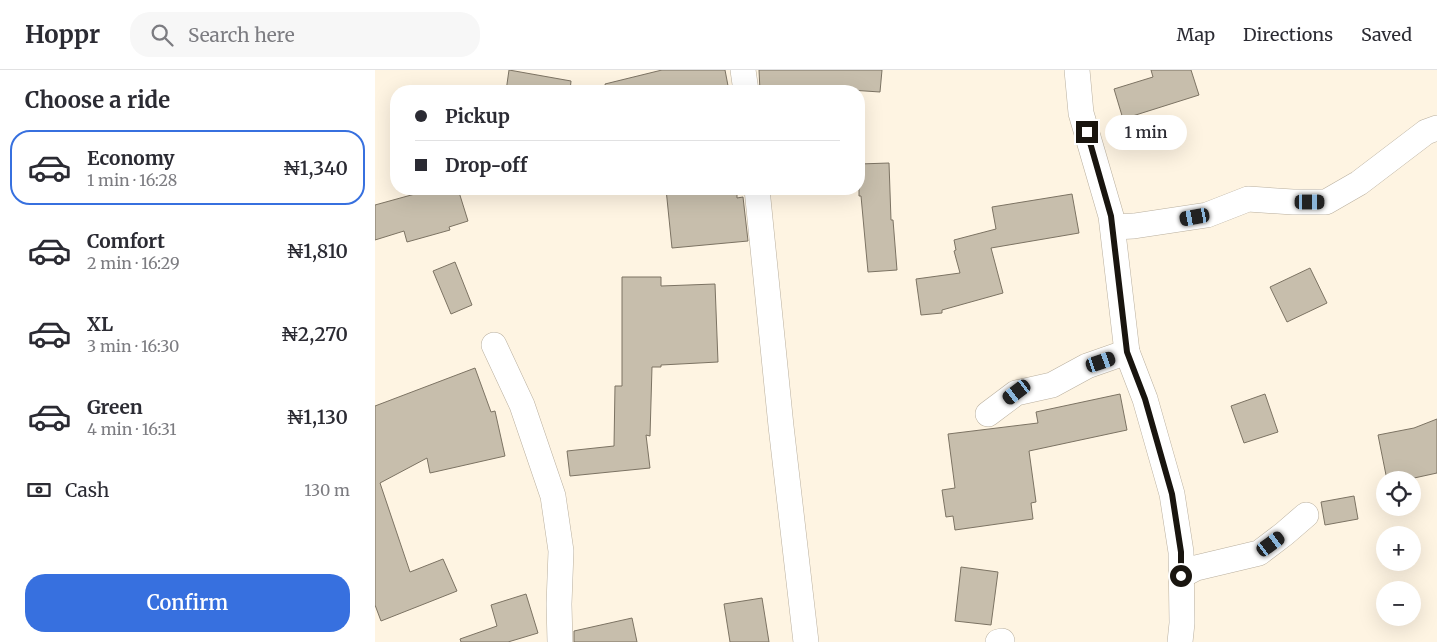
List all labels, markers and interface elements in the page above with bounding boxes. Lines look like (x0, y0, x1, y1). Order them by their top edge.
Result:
search box (130, 12, 480, 57)
text: Hoppr (25, 19, 100, 50)
icon: search (148, 21, 176, 49)
text: Search here (188, 23, 295, 47)
text: Map (1177, 23, 1215, 46)
text: Directions (1243, 23, 1333, 46)
text: Saved (1361, 23, 1412, 46)
text: Choose a ride (25, 86, 170, 114)
text: Pickup (445, 104, 510, 128)
callout: 1 min (1105, 114, 1187, 150)
route end (1076, 121, 1098, 143)
text: 1 min (1124, 122, 1168, 142)
icon: car (27, 145, 72, 190)
text: Economy (87, 146, 175, 170)
text: Drop-off (445, 153, 527, 177)
text: ₦1,340 (283, 156, 348, 180)
text: 1 min · 16:28 (87, 170, 177, 190)
car (1295, 195, 1325, 210)
car (1178, 207, 1211, 227)
icon: car (27, 228, 72, 273)
text: Comfort (87, 229, 165, 253)
text: ₦1,810 (286, 239, 348, 263)
text: 2 min · 16:29 (87, 253, 180, 273)
icon: car (27, 311, 72, 356)
text: XL (87, 312, 113, 336)
text: ₦2,270 (281, 322, 348, 346)
text: 3 min · 16:30 (87, 336, 179, 356)
car (1084, 350, 1117, 374)
car (1000, 377, 1033, 407)
icon: car (27, 394, 72, 439)
text: Green (87, 395, 143, 419)
text: ₦1,130 (286, 405, 348, 429)
text: 4 min · 16:31 (87, 419, 177, 439)
map controls (1376, 471, 1421, 626)
button: locate (1376, 471, 1421, 516)
icon: cash (25, 476, 53, 504)
text: Cash (65, 478, 109, 502)
text: 130 m (304, 480, 350, 500)
button: + (1376, 526, 1421, 571)
car (1254, 529, 1287, 559)
route start (1170, 565, 1192, 587)
button: Confirm (25, 574, 350, 632)
button: − (1376, 581, 1421, 626)

